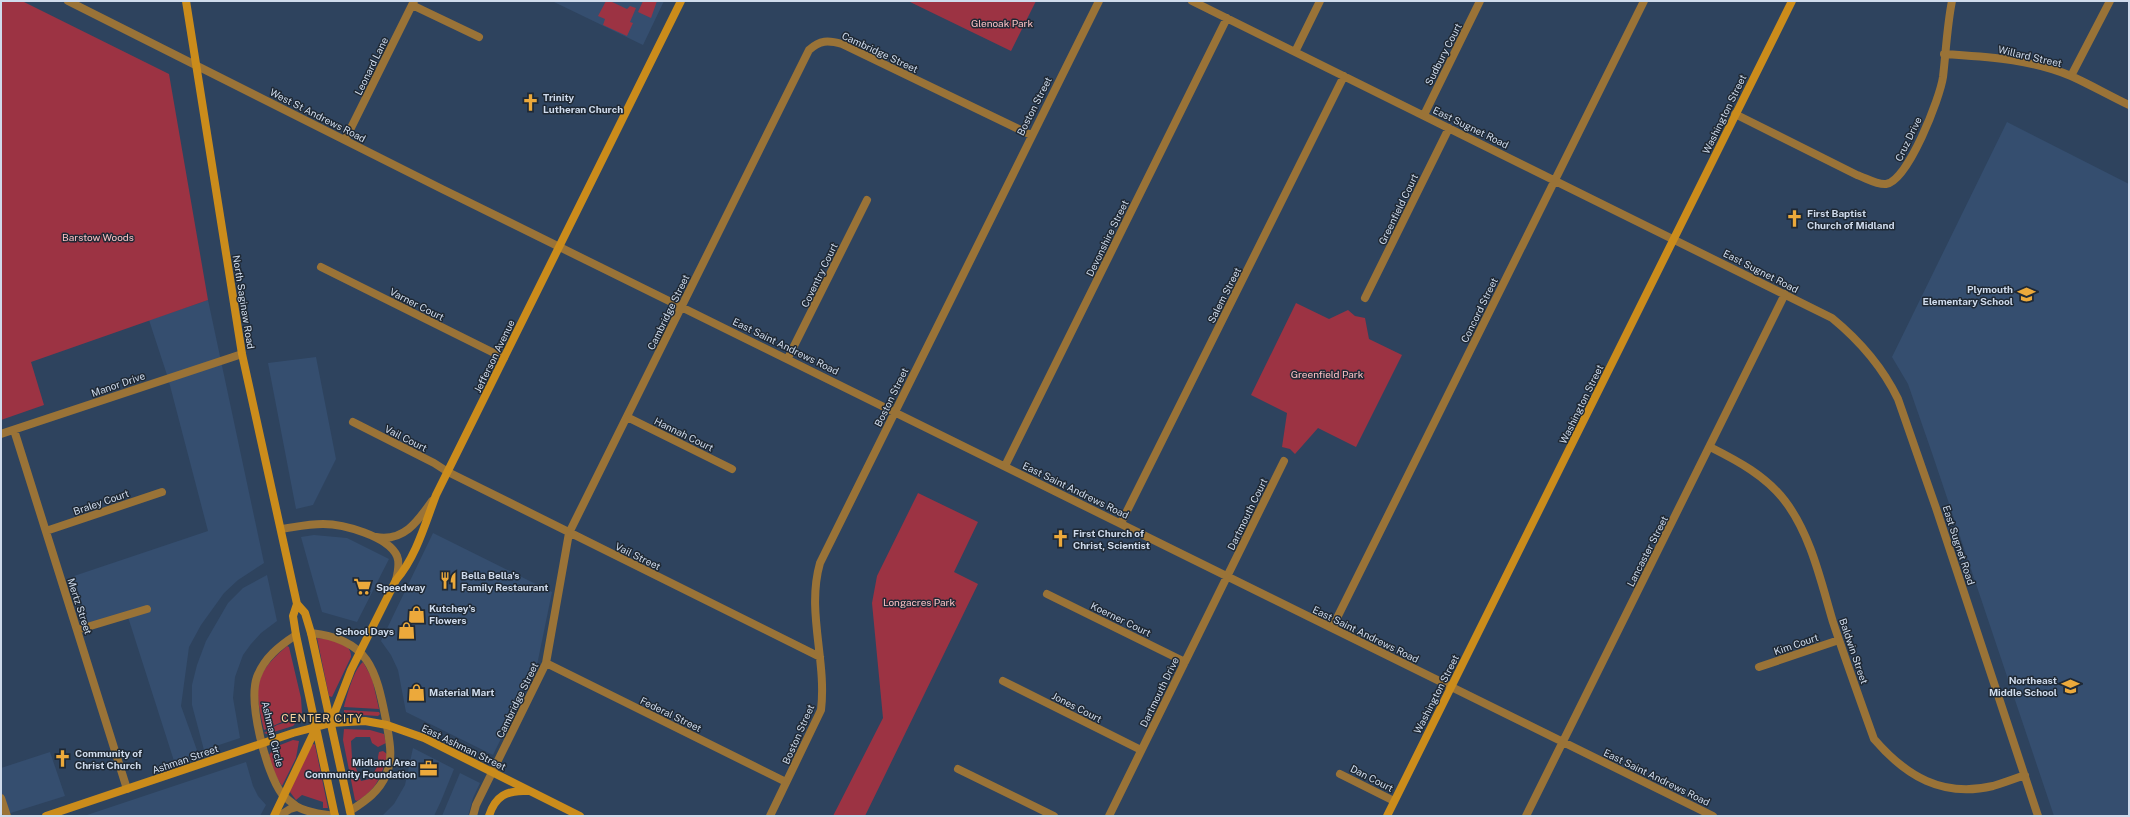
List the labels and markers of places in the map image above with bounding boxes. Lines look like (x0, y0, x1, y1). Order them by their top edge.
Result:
place label: Trinity Lutheran Church (543, 91, 623, 115)
church icon: Trinity Lutheran Church (520, 93, 540, 113)
place label: First Baptist Church of Midland (1807, 207, 1894, 231)
church icon: First Baptist Church of Midland (1784, 209, 1804, 229)
place label: Plymouth Elementary School (1923, 283, 2013, 307)
school or university icon: Plymouth Elementary School (2016, 285, 2036, 305)
place label: First Church of Christ, Scientist (1073, 527, 1150, 551)
church icon: First Church of Christ, Scientist (1050, 529, 1070, 549)
place label: Bella Bella's Family Restaurant (461, 569, 548, 593)
restaurant icon: Bella Bella's Family Restaurant (438, 571, 458, 591)
supermarket icon: Speedway (353, 577, 373, 597)
place label: Speedway (376, 581, 426, 593)
place label: Kutchey's Flowers (429, 602, 476, 626)
shop icon: Kutchey's Flowers (406, 604, 426, 624)
shop icon: School Days (397, 621, 417, 641)
place label: School Days (335, 625, 394, 637)
place label: Northeast Middle School (1989, 674, 2057, 698)
school or university icon: Northeast Middle School (2060, 676, 2080, 696)
shop icon: Material Mart (406, 682, 426, 702)
place label: Material Mart (429, 686, 494, 698)
place label: Community of Christ Church (75, 747, 142, 771)
church icon: Community of Christ Church (52, 749, 72, 769)
place label: Midland Area Community Foundation (305, 756, 416, 780)
office icon: Midland Area Community Foundation (419, 758, 439, 778)

